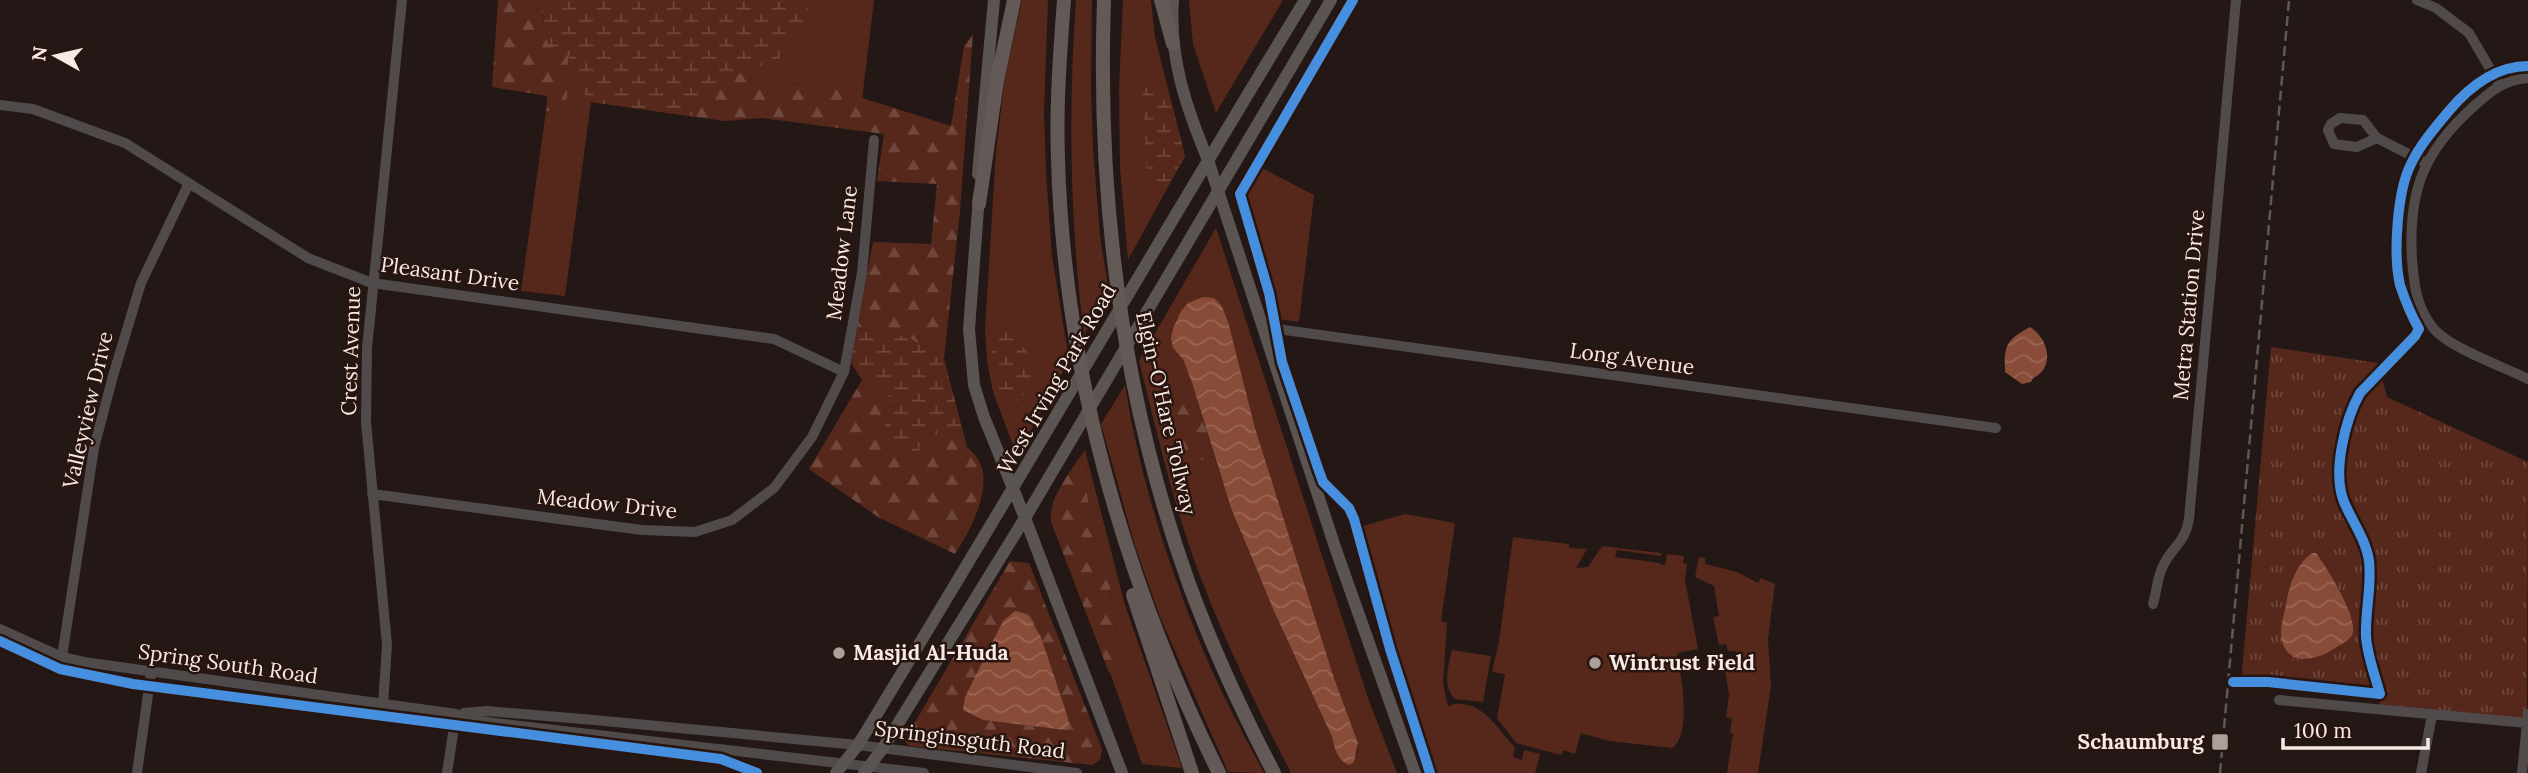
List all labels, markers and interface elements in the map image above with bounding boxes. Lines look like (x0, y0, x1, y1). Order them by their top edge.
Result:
north arrow (21, 21, 91, 91)
text: N (26, 44, 52, 63)
street label: Meadow Lane (820, 184, 863, 322)
street label: Metra Station Drive (2167, 208, 2210, 402)
street label: Pleasant Drive (379, 250, 521, 297)
street label: West Irving Park Road (991, 279, 1122, 479)
street label: Crest Avenue (335, 286, 366, 416)
street label: Elgin-O'Hare Tollway (1130, 308, 1203, 517)
street label: Valleyview Drive (56, 329, 119, 492)
street label: Long Avenue (1568, 336, 1696, 381)
street label: Meadow Drive (536, 483, 678, 524)
street label: Spring South Road (137, 638, 320, 689)
place label: Masjid Al-Huda (853, 639, 1008, 666)
marker: Masjid Al-Huda (831, 645, 847, 661)
place label: Wintrust Field (1609, 649, 1755, 676)
marker: Wintrust Field (1587, 655, 1603, 671)
scale bar (2283, 706, 2428, 750)
street label: Springinsguth Road (873, 714, 1067, 765)
text: 100 m (2294, 717, 2352, 744)
place label: Schaumburg (2078, 728, 2205, 755)
marker: Schaumburg (2210, 732, 2230, 752)

